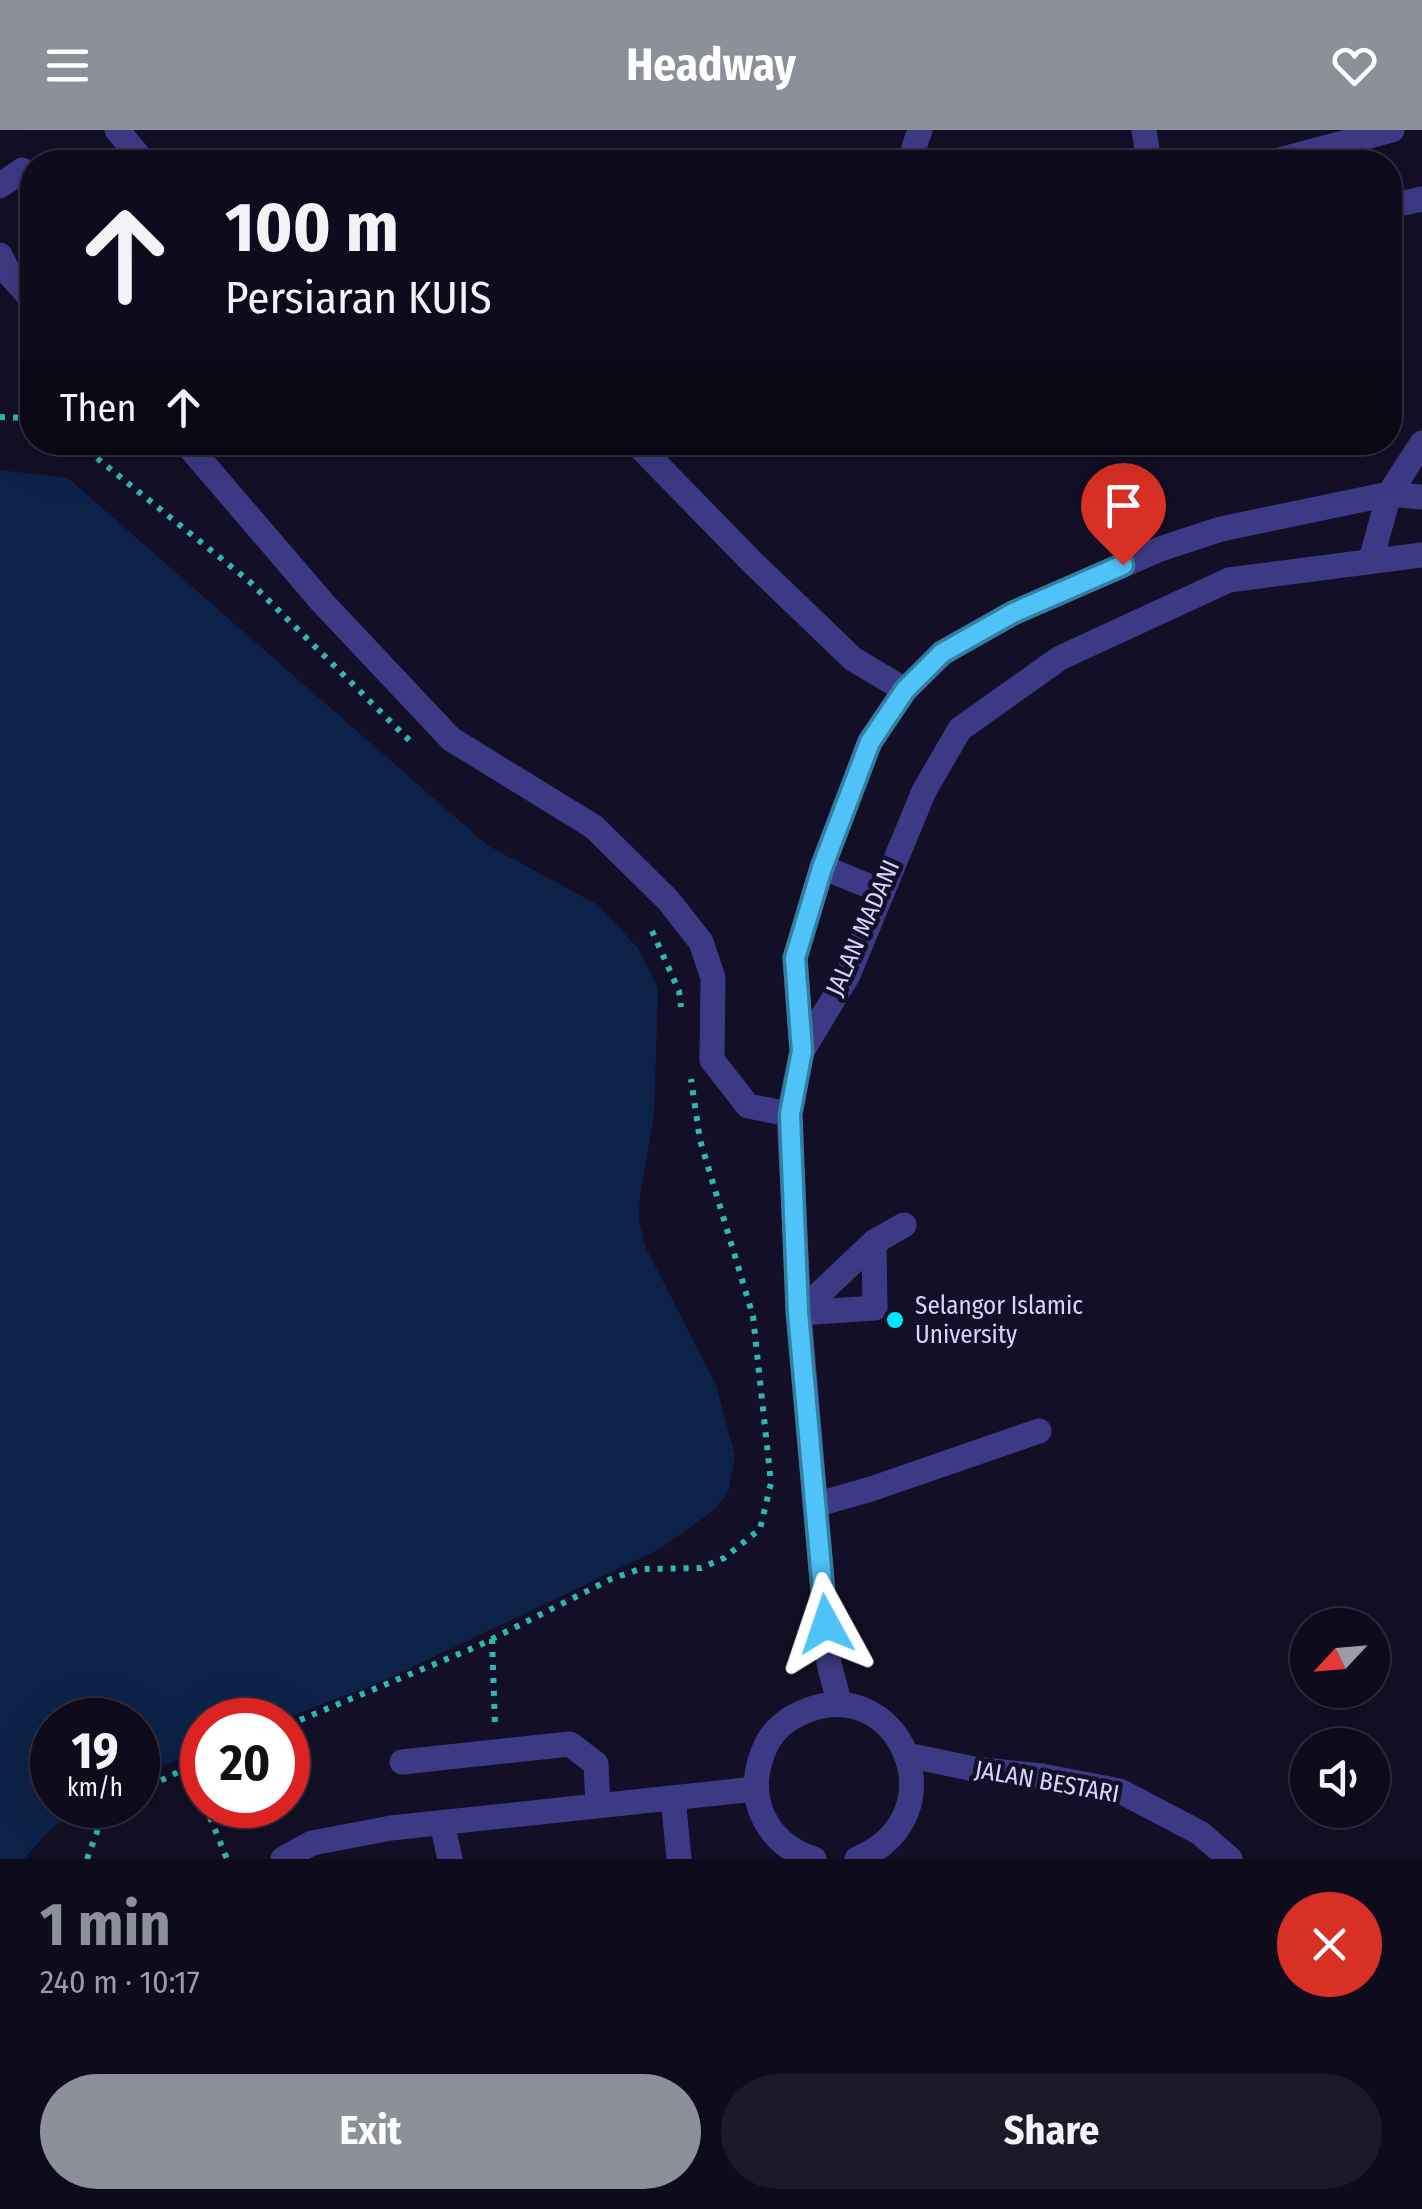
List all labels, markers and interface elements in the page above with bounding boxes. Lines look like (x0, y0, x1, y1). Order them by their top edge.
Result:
icon: menu (40, 38, 95, 93)
text: Headway (626, 38, 796, 92)
icon: heart (1327, 38, 1382, 93)
text: 100 m (225, 186, 399, 270)
icon: ahead (60, 190, 190, 320)
text: Persiaran KUIS (225, 271, 492, 325)
icon: ahead (156, 380, 211, 435)
text: Then (60, 385, 136, 431)
pin (1081, 463, 1166, 566)
icon: arrive (1096, 478, 1151, 533)
street label: JALAN MADANI (820, 856, 906, 1000)
place label: Selangor Islamic University (915, 1291, 1083, 1350)
marker: Selangor Islamic University (884, 1309, 906, 1331)
position arrow (774, 1572, 878, 1676)
north arrow (1290, 1608, 1390, 1708)
map controls (1290, 1608, 1390, 1828)
speed limit sign: 20 (180, 1698, 310, 1828)
text: 19 (71, 1721, 118, 1781)
button: sound (1290, 1728, 1390, 1828)
street label: JALAN BESTARI (973, 1755, 1121, 1809)
text: km/h (67, 1773, 123, 1803)
text: 1 min (40, 1889, 171, 1961)
button: close (1277, 1892, 1382, 1997)
text: 240 m · 10:17 (40, 1963, 200, 2001)
button: Exit (40, 2074, 701, 2189)
button: Share (721, 2074, 1382, 2189)

